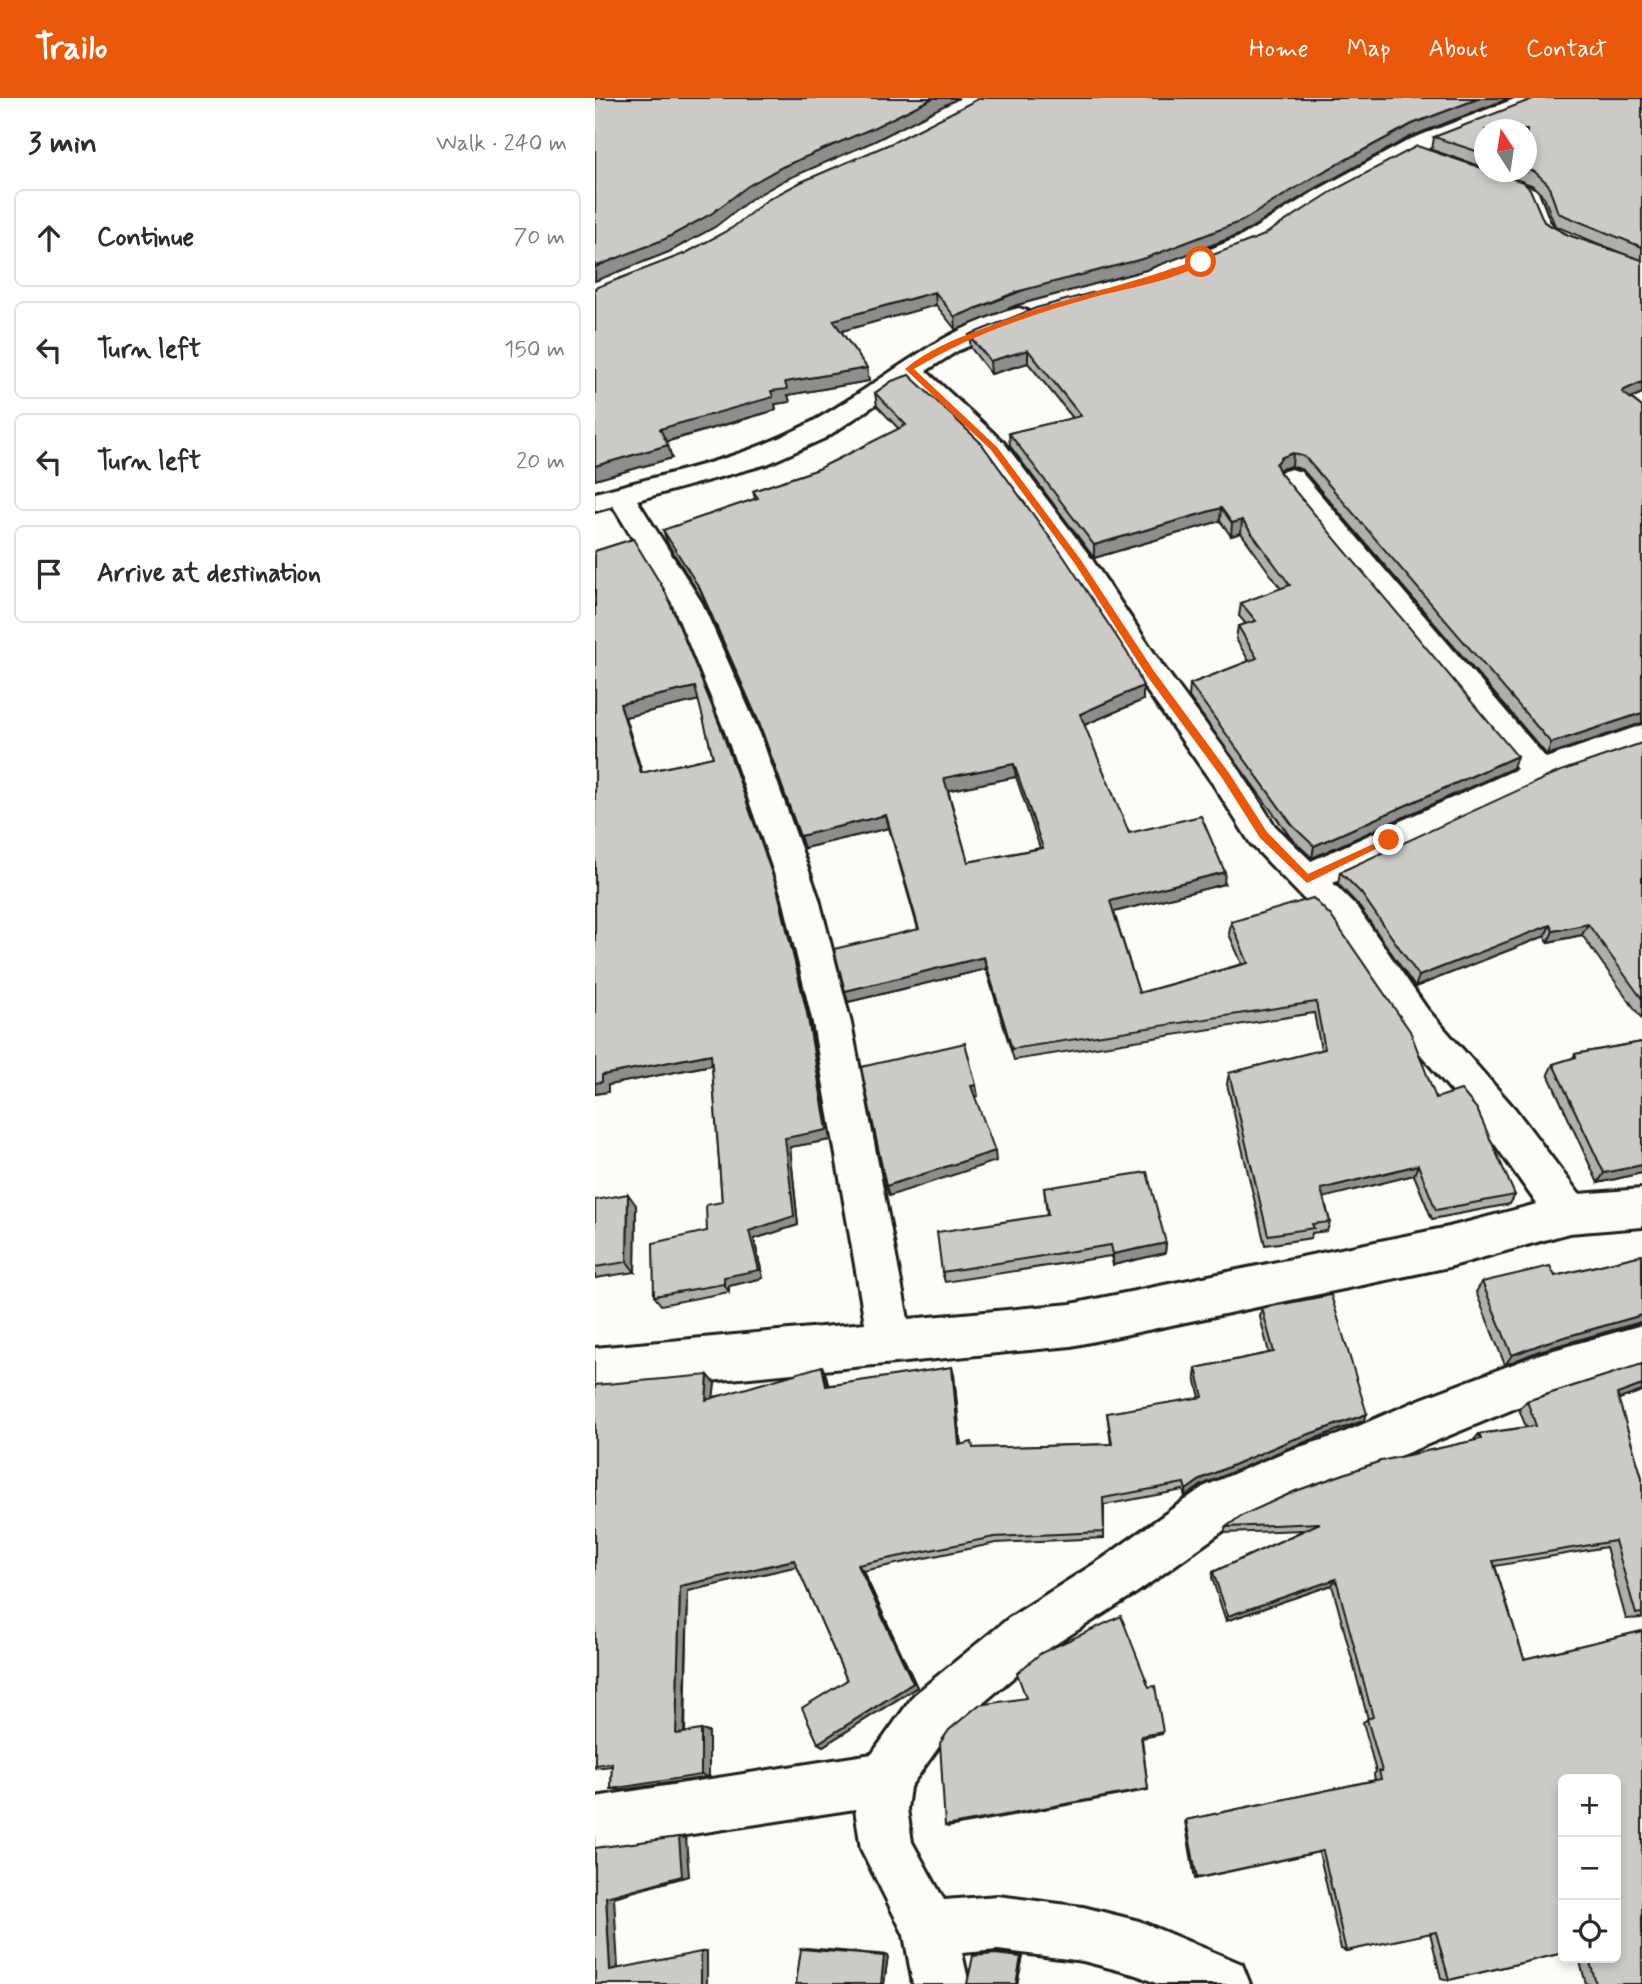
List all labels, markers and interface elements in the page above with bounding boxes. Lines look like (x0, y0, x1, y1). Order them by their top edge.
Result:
text: Trailo (35, 27, 107, 71)
text: Home (1249, 34, 1309, 65)
text: Map (1347, 34, 1391, 65)
text: About (1429, 34, 1488, 65)
text: Contact (1526, 34, 1607, 65)
north arrow (1474, 119, 1537, 182)
text: 3 min (28, 124, 97, 163)
text: Walk · 240 m (436, 129, 567, 159)
icon: ahead (30, 219, 68, 257)
text: Continue (97, 221, 194, 255)
text: 70 m (513, 223, 565, 253)
route start (1185, 246, 1216, 277)
icon: left (30, 331, 68, 369)
text: Turn left (97, 333, 201, 367)
text: 150 m (504, 335, 565, 365)
icon: left (30, 443, 68, 481)
text: Turn left (97, 445, 201, 479)
text: 20 m (516, 447, 565, 477)
icon: arrive (30, 555, 68, 593)
text: Arrive at destination (97, 557, 321, 591)
route end (1373, 824, 1404, 855)
map controls (1558, 1774, 1621, 1963)
button: + (1558, 1774, 1621, 1837)
button: − (1558, 1837, 1621, 1900)
button: locate (1558, 1900, 1621, 1963)

